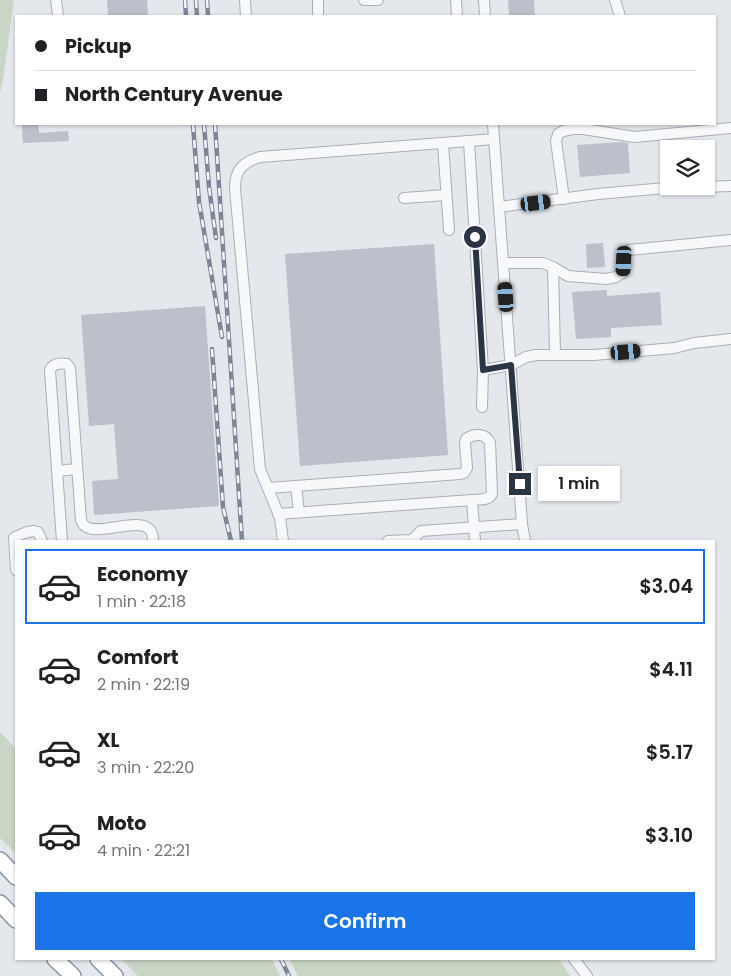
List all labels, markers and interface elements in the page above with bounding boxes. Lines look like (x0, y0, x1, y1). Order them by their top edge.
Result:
text: Pickup (65, 33, 131, 60)
text: North Century Avenue (65, 81, 283, 108)
map controls (660, 140, 715, 195)
button: layers (660, 140, 715, 195)
car (520, 194, 551, 212)
route start (464, 226, 486, 248)
car (615, 246, 632, 276)
car (497, 282, 514, 312)
car (610, 343, 641, 361)
callout: 1 min (538, 466, 620, 502)
text: 1 min (558, 472, 600, 495)
route end (509, 473, 531, 495)
text: Economy (97, 561, 188, 588)
icon: car (37, 564, 82, 609)
text: $3.04 (639, 573, 693, 600)
text: 1 min · 22:18 (97, 590, 186, 613)
text: Comfort (97, 644, 179, 671)
icon: car (37, 647, 82, 692)
text: $4.11 (649, 656, 693, 683)
text: 2 min · 22:19 (97, 673, 190, 696)
text: XL (97, 727, 120, 754)
icon: car (37, 730, 82, 775)
text: $5.17 (646, 739, 693, 766)
text: 3 min · 22:20 (97, 756, 194, 779)
text: Moto (97, 810, 146, 837)
icon: car (37, 813, 82, 858)
text: $3.10 (645, 822, 693, 849)
text: 4 min · 22:21 (97, 839, 190, 862)
button: Confirm (35, 892, 695, 950)

